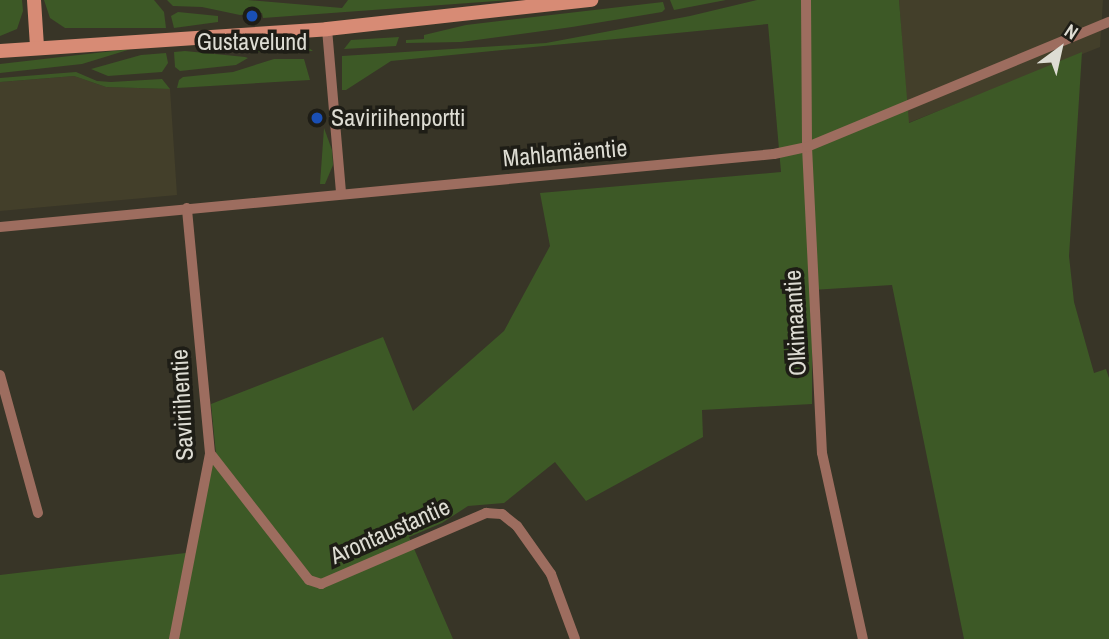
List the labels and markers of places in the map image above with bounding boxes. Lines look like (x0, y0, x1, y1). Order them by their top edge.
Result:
marker: Gustavelund (244, 8, 260, 24)
place label: Gustavelund (197, 28, 307, 56)
place label: Saviriihenportti (331, 104, 466, 132)
marker: Saviriihenportti (309, 110, 325, 126)

